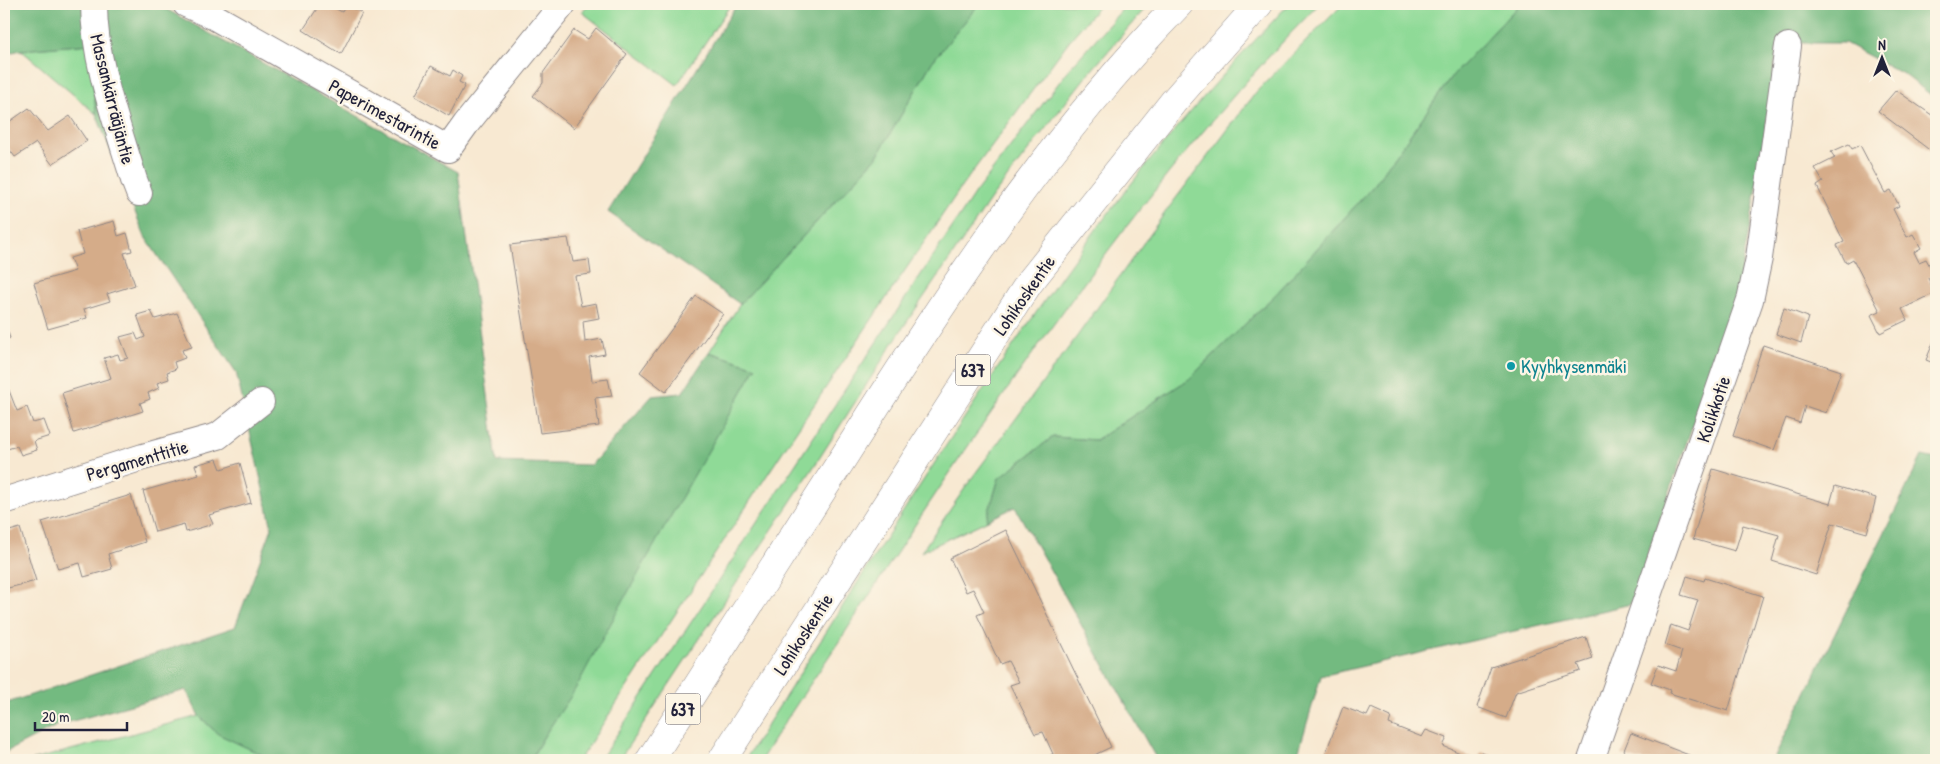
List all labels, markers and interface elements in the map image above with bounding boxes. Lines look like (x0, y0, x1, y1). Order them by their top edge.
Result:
street label: Massankärrääjäntie (84, 31, 142, 167)
north arrow (1858, 32, 1908, 82)
text: N (1878, 35, 1886, 54)
street label: Paperimestarintie (324, 73, 446, 156)
street label: Lohikoskentie (987, 249, 1061, 340)
place label: Kyyhkysenmäki (1521, 353, 1627, 379)
road number: 637 (956, 354, 990, 386)
marker: Kyyhkysenmäki (1505, 360, 1517, 372)
street label: Kolikkotie (1690, 372, 1737, 446)
street label: Pergamenttitie (83, 433, 191, 487)
street label: Lohikoskentie (767, 588, 839, 680)
road number: 637 (666, 694, 700, 724)
scale bar (35, 699, 128, 731)
text: 20 m (42, 706, 69, 727)

